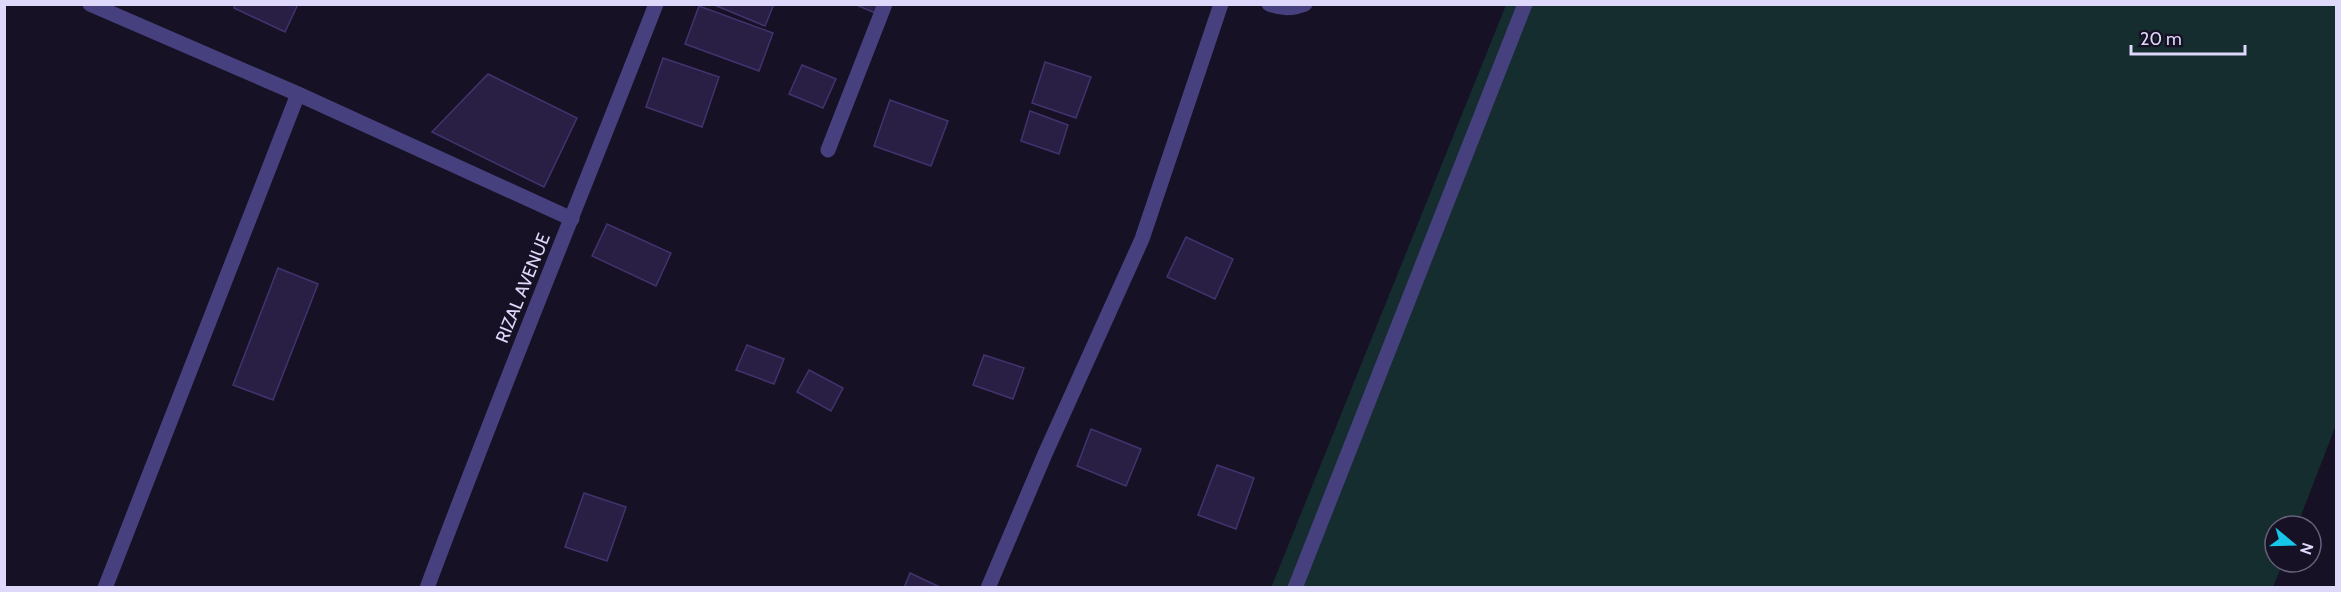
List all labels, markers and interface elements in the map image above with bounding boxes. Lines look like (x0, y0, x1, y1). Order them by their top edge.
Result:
scale bar (2131, 18, 2245, 56)
text: 20 m (2140, 28, 2182, 50)
street label: RIZAL AVENUE (491, 230, 555, 346)
north arrow (2263, 514, 2323, 574)
text: N (2296, 540, 2318, 557)

